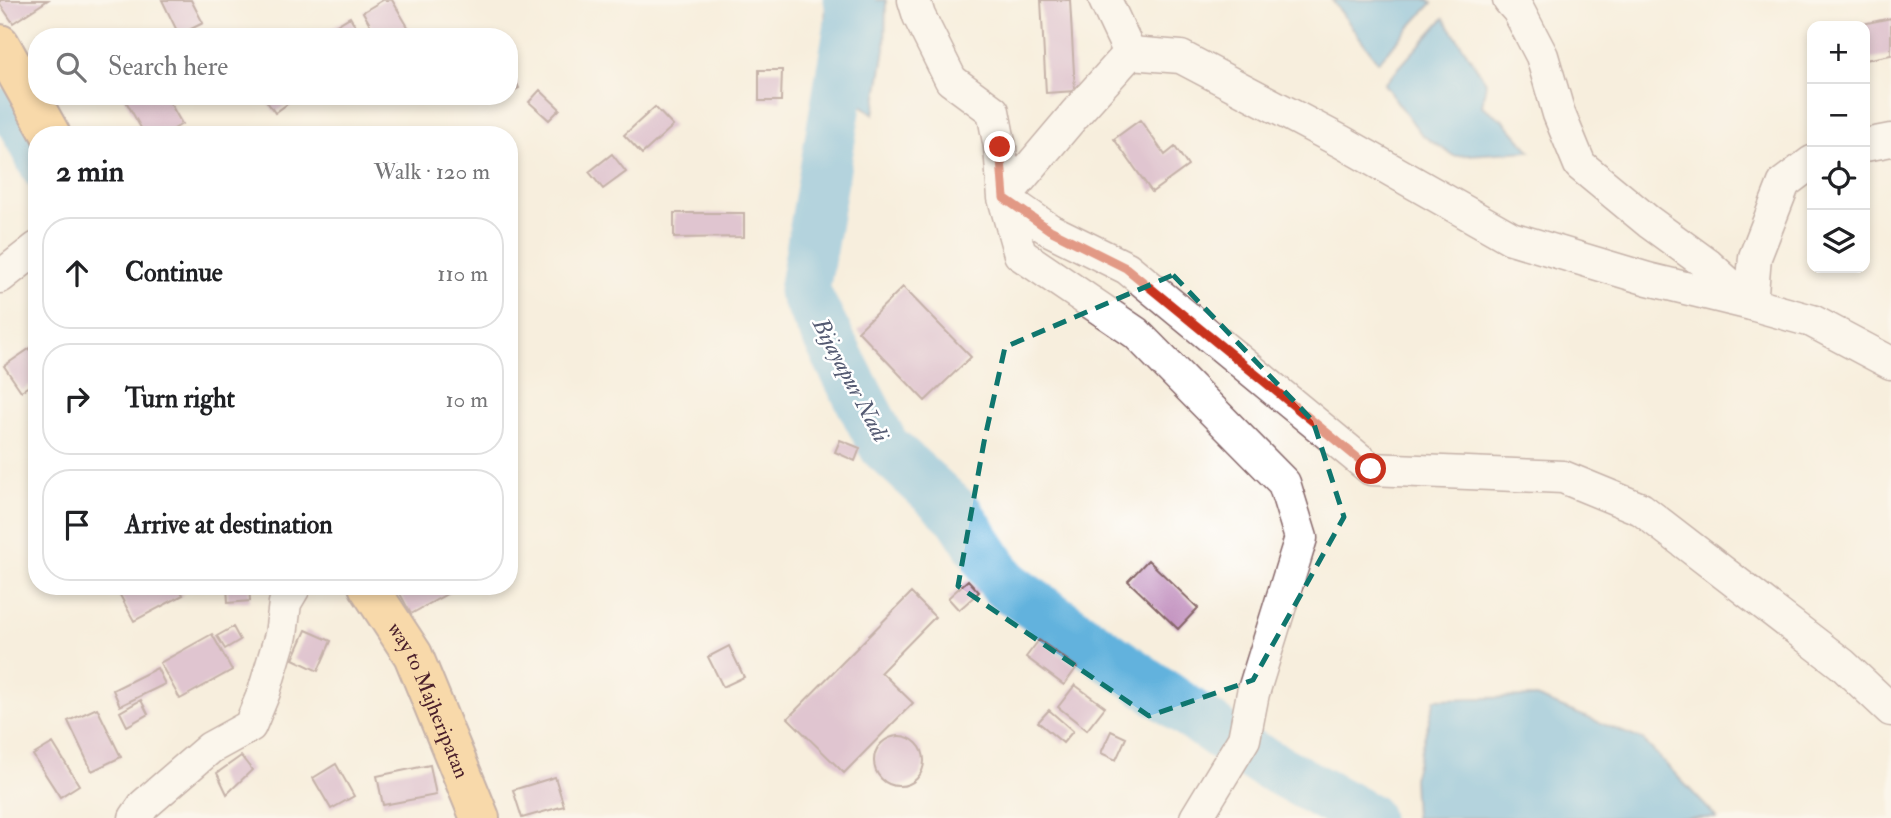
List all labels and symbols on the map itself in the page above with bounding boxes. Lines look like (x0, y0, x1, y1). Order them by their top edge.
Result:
route end (984, 131, 1015, 162)
water label: Bijayapur Nadi (806, 312, 896, 447)
route start (1355, 453, 1386, 484)
street label: way to Majheripatan (382, 617, 476, 782)

